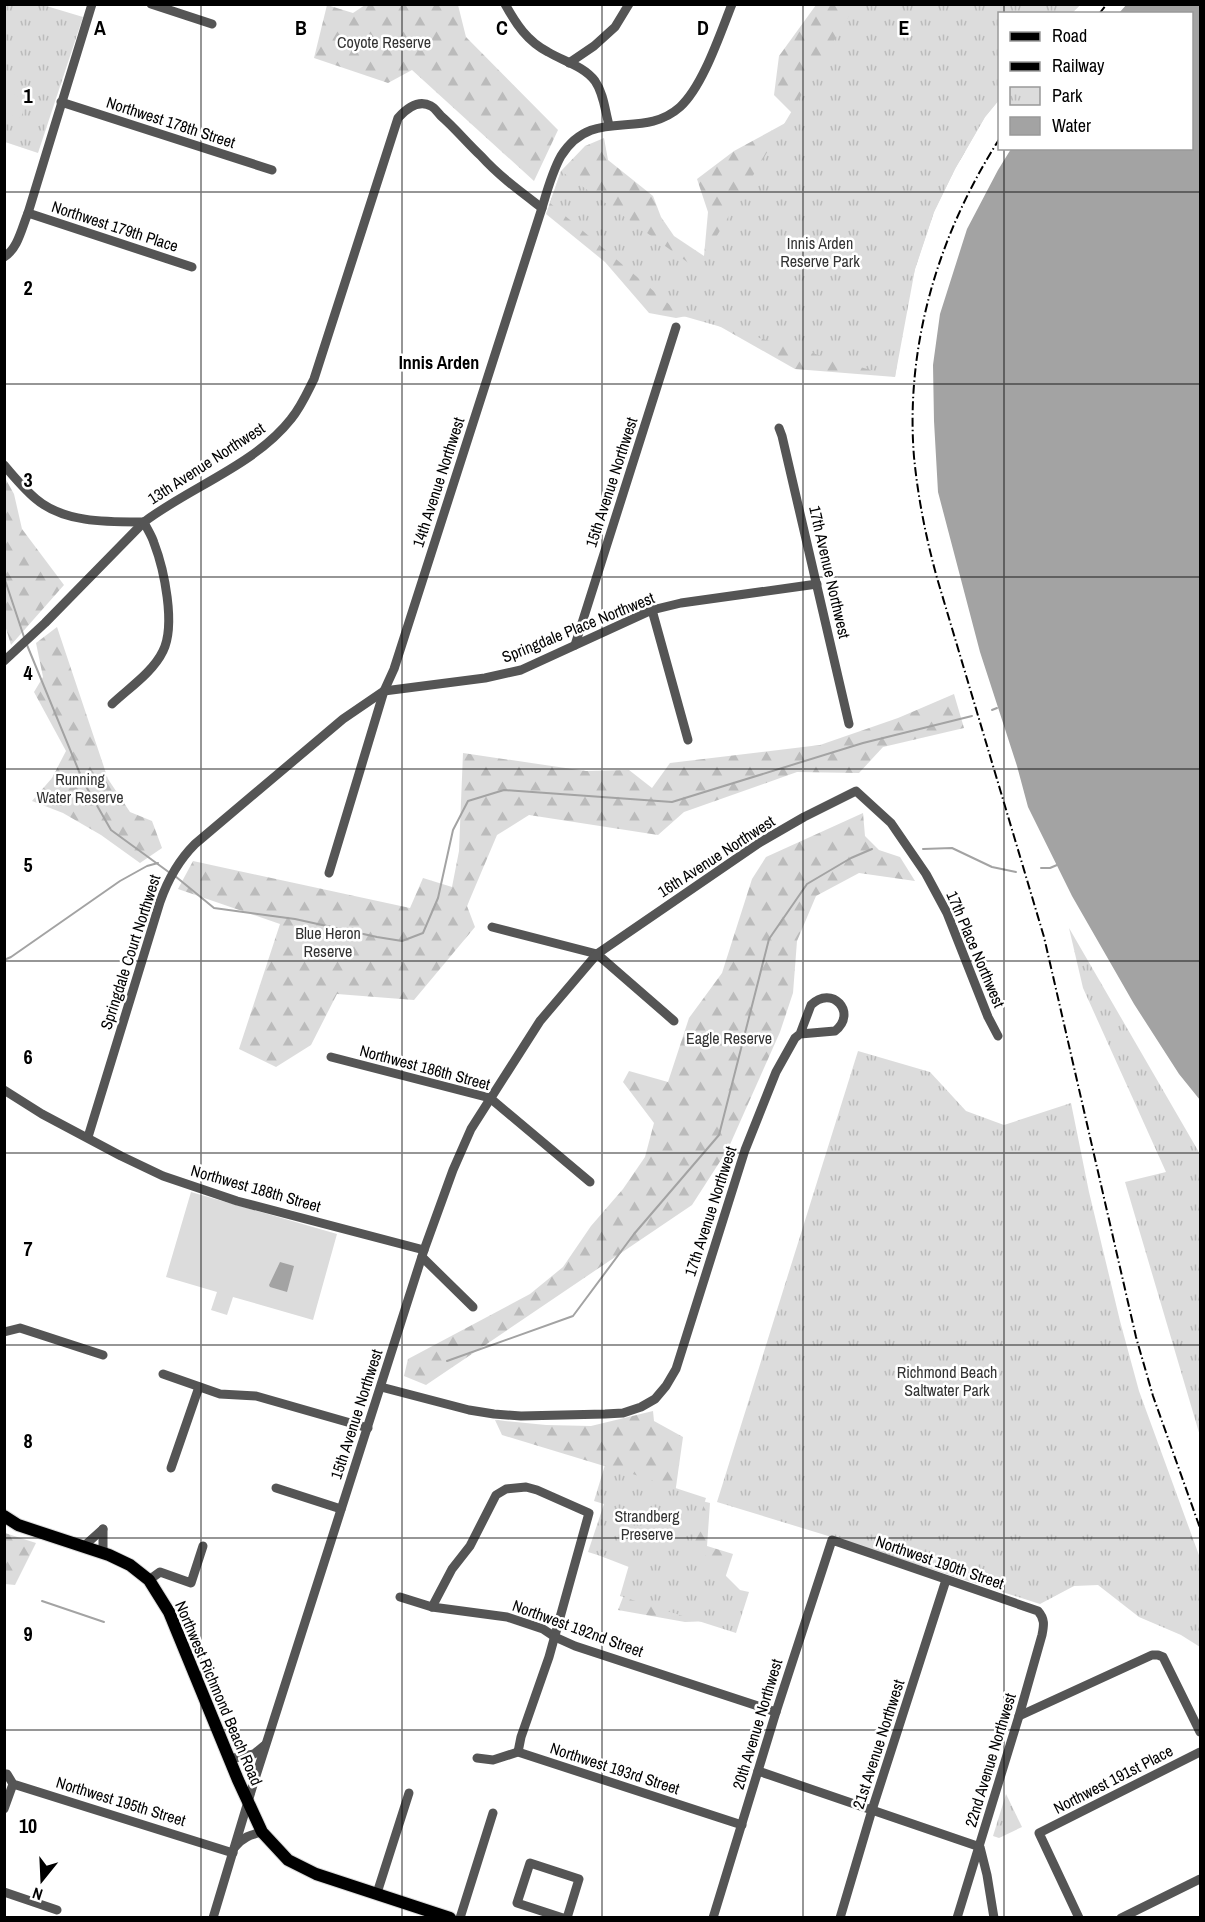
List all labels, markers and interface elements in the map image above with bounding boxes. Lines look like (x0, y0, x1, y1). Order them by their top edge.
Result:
legend (998, 12, 1193, 150)
text: A (94, 14, 106, 41)
text: B (295, 14, 307, 41)
text: C (496, 14, 508, 41)
text: D (697, 14, 709, 41)
text: E (899, 14, 910, 41)
text: Road (1052, 23, 1087, 48)
park label: Coyote Reserve (337, 31, 431, 53)
text: Railway (1052, 53, 1105, 78)
text: 1 (23, 82, 33, 109)
text: Park (1052, 83, 1083, 108)
street label: Northwest 178th Street (104, 91, 239, 153)
text: Water (1052, 113, 1091, 138)
street label: Northwest 179th Place (49, 195, 181, 257)
park label: Innis Arden Reserve Park (780, 232, 860, 272)
text: 2 (23, 274, 33, 301)
district label: Innis Arden (399, 350, 479, 375)
street label: 14th Avenue Northwest (407, 414, 469, 550)
street label: 15th Avenue Northwest (580, 414, 642, 550)
street label: 13th Avenue Northwest (143, 417, 269, 509)
text: 3 (23, 466, 33, 493)
street label: 17th Avenue Northwest (804, 504, 856, 641)
street label: Springdale Place Northwest (498, 586, 658, 668)
text: 4 (23, 659, 33, 686)
park label: Running Water Reserve (36, 768, 124, 808)
street label: 16th Avenue Northwest (653, 810, 779, 902)
text: 5 (23, 851, 33, 878)
street label: Springdale Court Northwest (95, 871, 166, 1032)
street label: 17th Place Northwest (942, 887, 1011, 1011)
park label: Blue Heron Reserve (295, 922, 361, 962)
park label: Eagle Reserve (686, 1027, 772, 1049)
street label: Northwest 186th Street (357, 1039, 493, 1095)
text: 6 (23, 1043, 33, 1070)
street label: 17th Avenue Northwest (679, 1143, 741, 1279)
street label: Northwest 188th Street (188, 1159, 324, 1217)
text: 7 (23, 1235, 33, 1262)
street label: 15th Avenue Northwest (325, 1346, 387, 1482)
park label: Richmond Beach Saltwater Park (897, 1361, 997, 1401)
text: 8 (23, 1427, 33, 1454)
park label: Strandberg Preserve (615, 1505, 680, 1545)
street label: Northwest 190th Street (873, 1530, 1007, 1594)
street label: Northwest 192nd Street (509, 1594, 647, 1662)
street label: Northwest Richmond Beach Road (170, 1597, 268, 1789)
text: 9 (23, 1620, 33, 1647)
street label: 20th Avenue Northwest (727, 1656, 787, 1792)
street label: 21st Avenue Northwest (847, 1676, 909, 1811)
street label: 22nd Avenue Northwest (959, 1690, 1021, 1830)
street label: Northwest 193rd Street (547, 1737, 683, 1799)
street label: Northwest 191st Place (1050, 1739, 1176, 1819)
street label: Northwest 195th Street (54, 1771, 189, 1831)
text: 10 (19, 1812, 37, 1839)
north arrow (12, 1850, 72, 1910)
text: N (29, 1882, 45, 1906)

